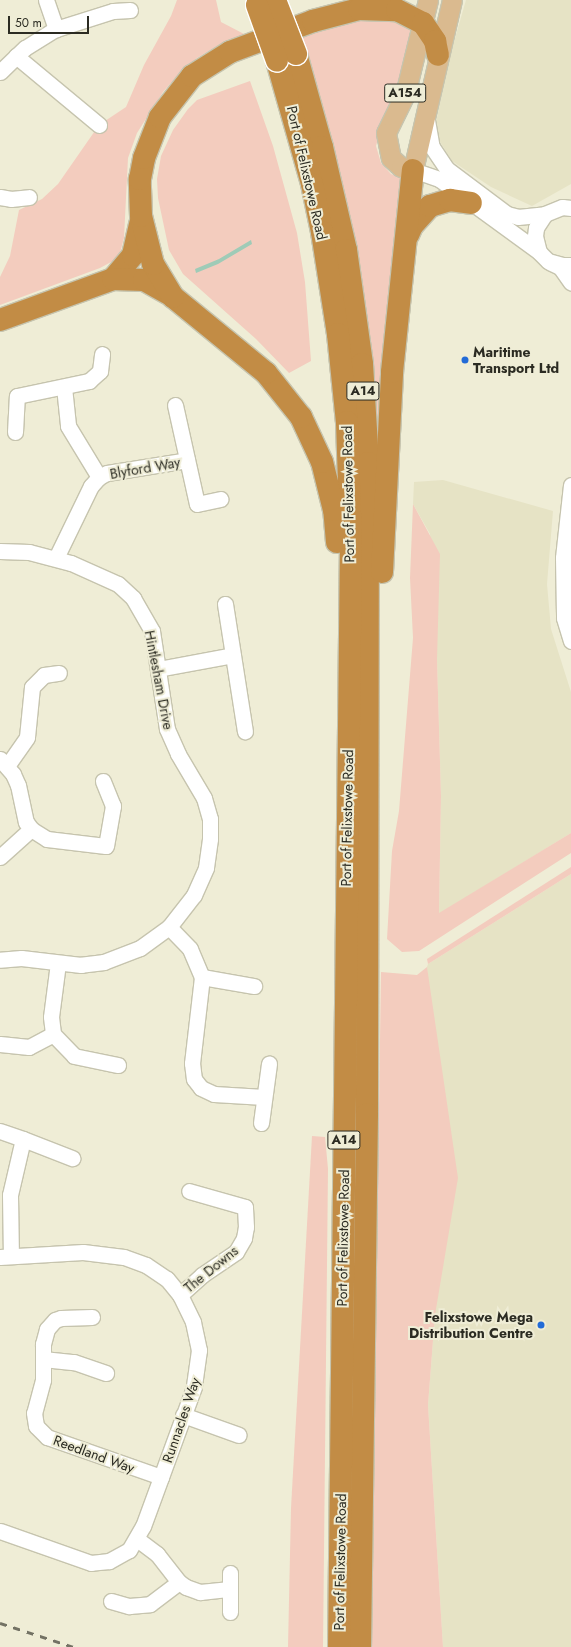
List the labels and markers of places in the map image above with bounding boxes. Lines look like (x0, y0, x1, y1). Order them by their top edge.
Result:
place label: Maritime Transport Ltd (473, 344, 559, 376)
marker: Maritime Transport Ltd (460, 355, 470, 365)
place label: Felixstowe Mega Distribution Centre (409, 1309, 533, 1342)
marker: Felixstowe Mega Distribution Centre (536, 1320, 546, 1330)

